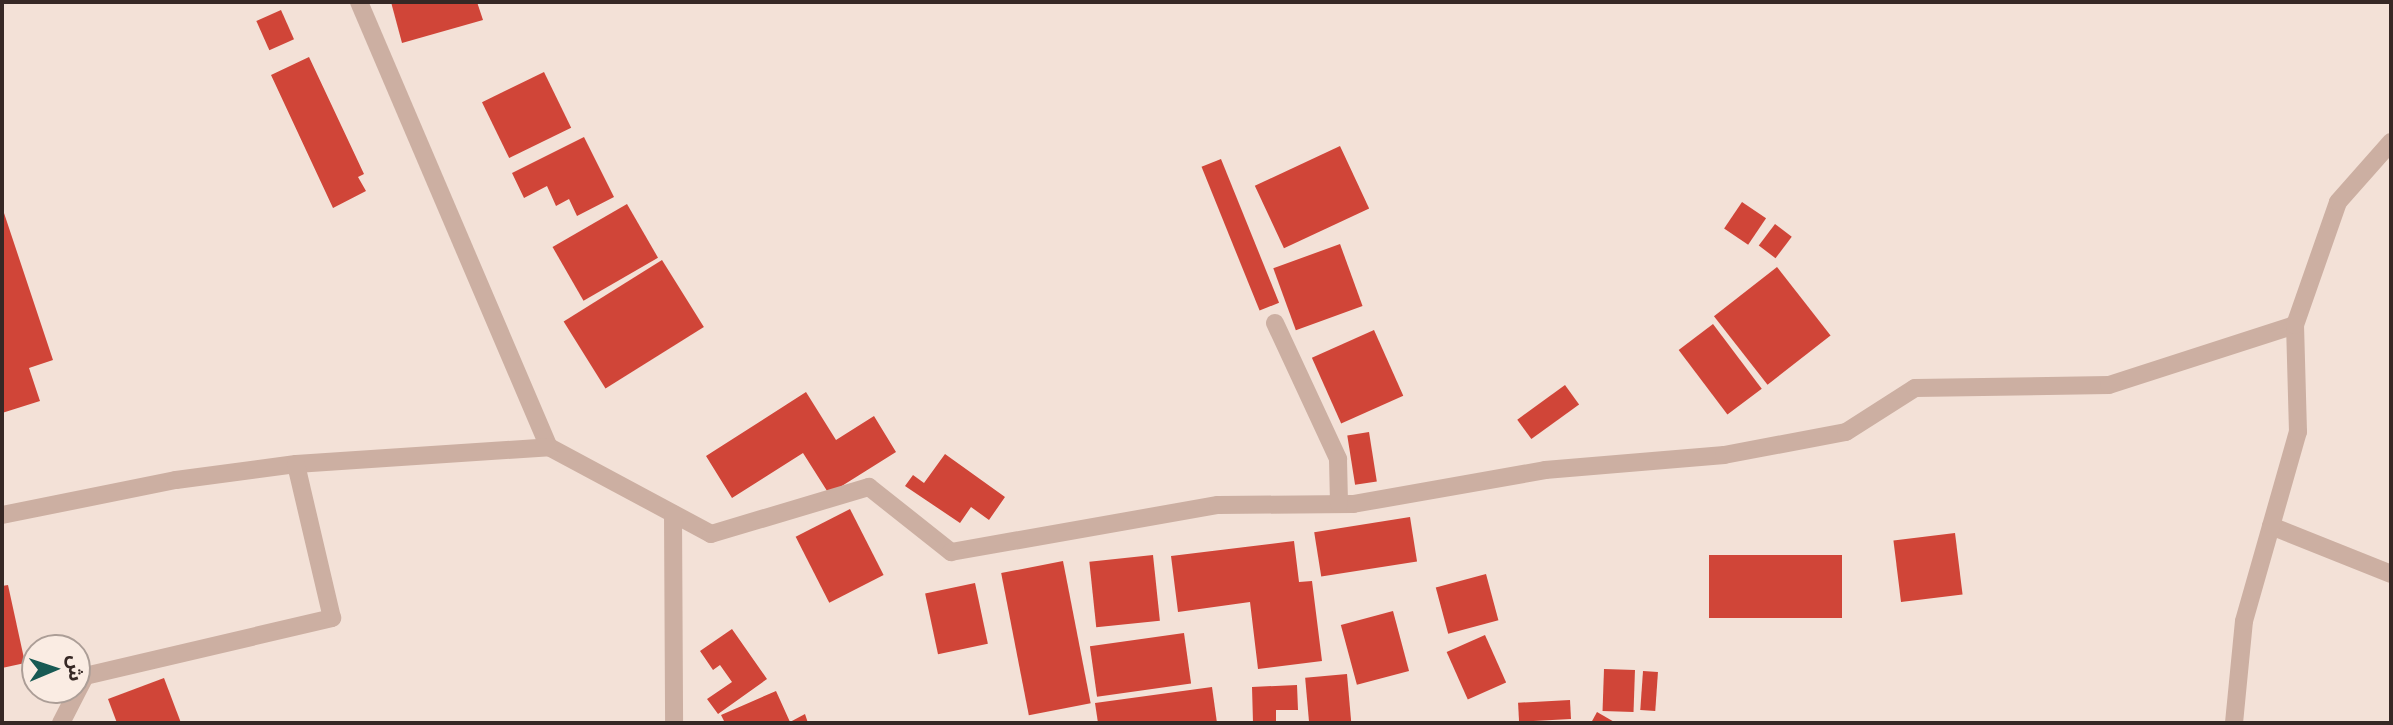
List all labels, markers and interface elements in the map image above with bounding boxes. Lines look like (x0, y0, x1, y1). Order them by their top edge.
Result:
north arrow (21, 634, 91, 704)
text: ش (64, 655, 87, 682)

